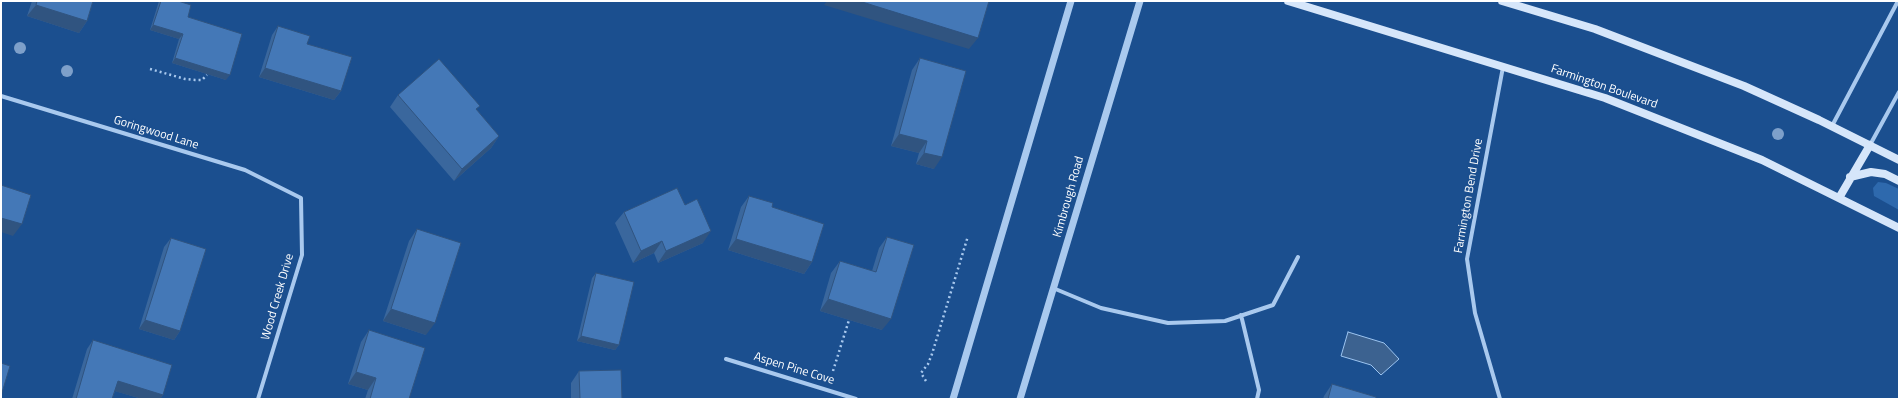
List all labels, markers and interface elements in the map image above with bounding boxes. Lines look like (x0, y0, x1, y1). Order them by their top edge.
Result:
street label: Farmington Boulevard (1549, 62, 1659, 112)
street label: Goringwood Lane (112, 113, 200, 153)
street label: Farmington Bend Drive (1452, 138, 1486, 254)
street label: Kimbrough Road (1051, 155, 1087, 239)
street label: Wood Creek Drive (259, 252, 297, 342)
street label: Aspen Pine Cove (752, 350, 836, 388)

